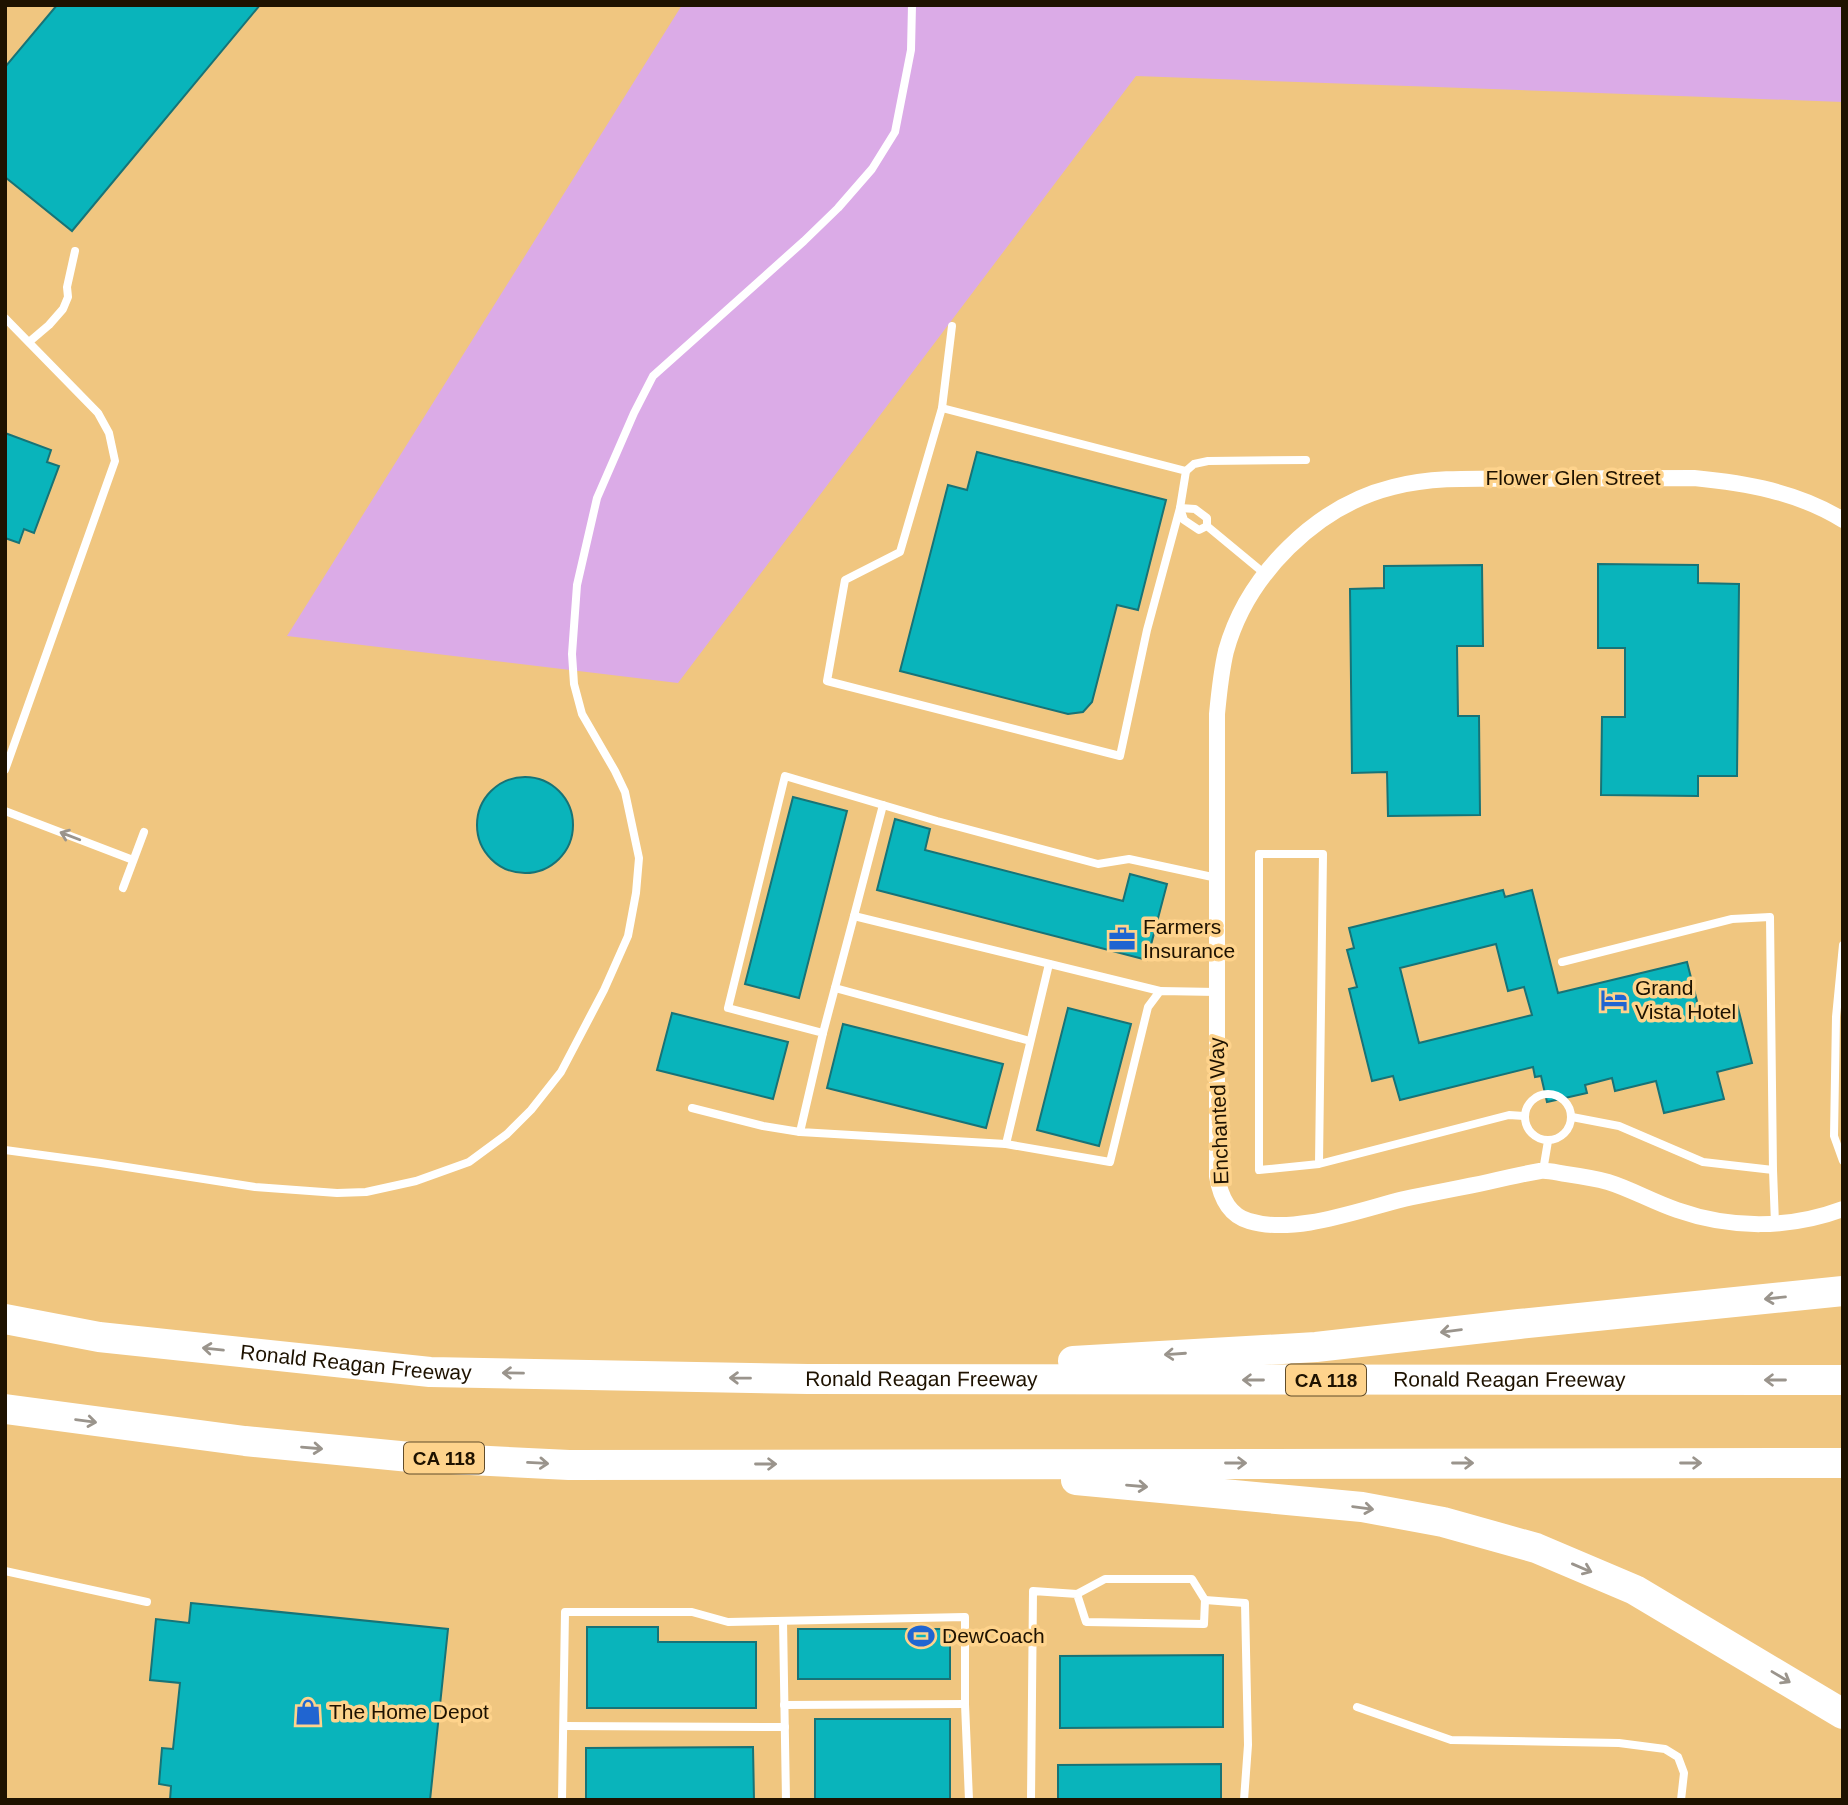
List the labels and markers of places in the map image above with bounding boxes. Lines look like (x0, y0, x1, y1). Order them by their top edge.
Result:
place label: Farmers Insurance (1143, 915, 1235, 962)
office icon: Farmers Insurance (1107, 924, 1137, 954)
place label: Grand Vista Hotel (1635, 976, 1736, 1023)
hotel icon: Grand Vista Hotel (1599, 985, 1629, 1015)
sports icon: DewCoach (906, 1621, 936, 1651)
place label: DewCoach (942, 1624, 1045, 1647)
shop icon: The Home Depot (293, 1697, 323, 1727)
place label: The Home Depot (329, 1700, 489, 1723)

